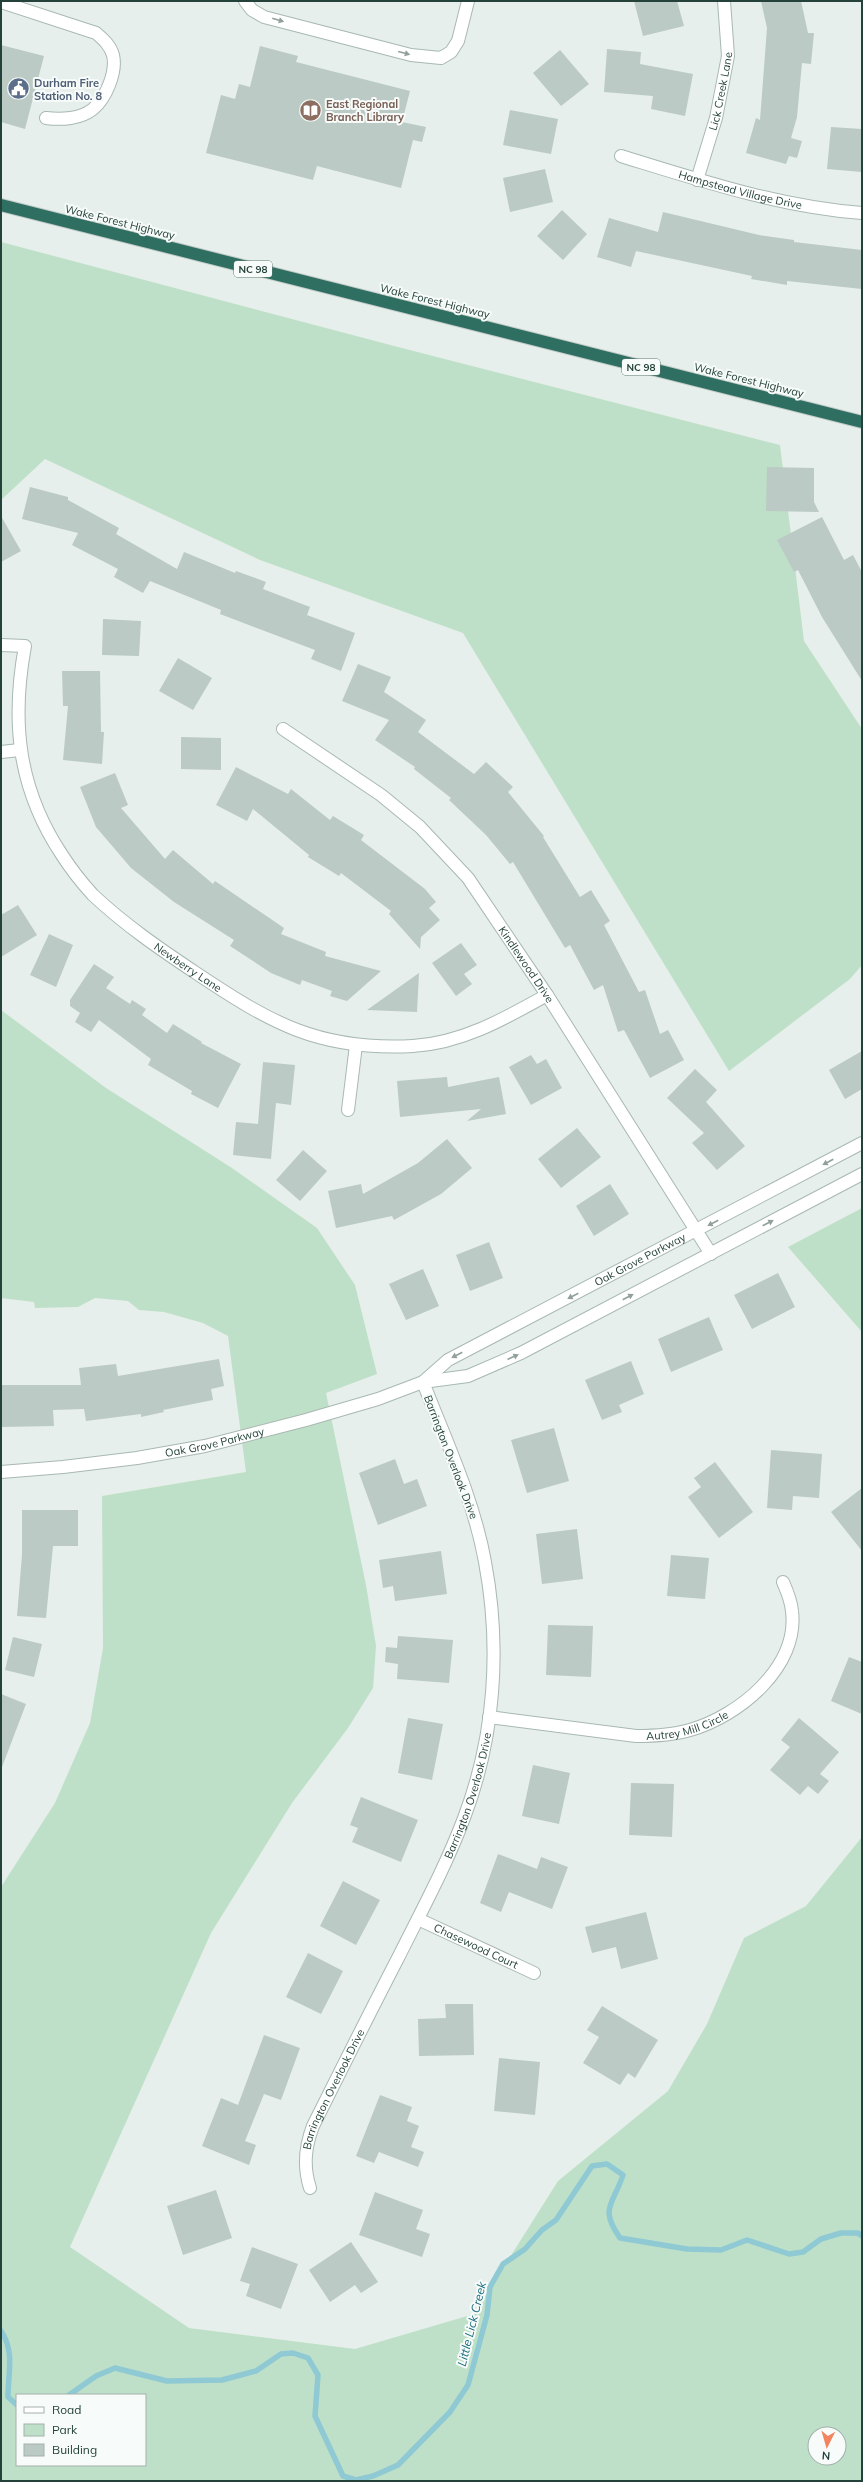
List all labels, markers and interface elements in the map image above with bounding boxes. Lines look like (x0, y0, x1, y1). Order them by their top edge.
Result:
one-way arrow (272, 17, 284, 23)
one-way arrow (398, 50, 410, 56)
street label: Lick Creek Lane (706, 52, 735, 132)
public building icon: Durham Fire Station No. 8 (5, 76, 31, 102)
place label: Durham Fire Station No. 8 (34, 76, 103, 103)
library icon: East Regional Branch Library (298, 97, 324, 123)
place label: East Regional Branch Library (326, 97, 404, 124)
street label: Hampstead Village Drive (677, 167, 803, 212)
street label: Wake Forest Highway (64, 202, 177, 242)
road number: NC 98 (234, 261, 272, 277)
street label: Wake Forest Highway (379, 281, 492, 321)
road number: NC 98 (622, 359, 660, 375)
street label: Wake Forest Highway (693, 360, 806, 400)
street label: Kindlewood Drive (496, 924, 557, 1005)
street label: Newberry Lane (151, 939, 224, 995)
one-way arrow (822, 1159, 833, 1165)
one-way arrow (707, 1220, 719, 1226)
one-way arrow (762, 1220, 774, 1226)
street label: Oak Grove Parkway (592, 1230, 688, 1289)
one-way arrow (567, 1292, 578, 1299)
one-way arrow (623, 1294, 634, 1300)
one-way arrow (451, 1352, 463, 1359)
one-way arrow (507, 1354, 519, 1360)
street label: Barrington Overlook Drive (421, 1393, 481, 1521)
street label: Oak Grove Parkway (164, 1424, 266, 1460)
street label: Autrey Mill Circle (646, 1708, 731, 1743)
street label: Barrington Overlook Drive (441, 1732, 494, 1861)
street label: Chasewood Court (432, 1920, 521, 1972)
street label: Barrington Overlook Drive (300, 2027, 367, 2151)
water label: Little Lick Creek (454, 2279, 489, 2368)
legend (16, 2394, 146, 2466)
text: Road (52, 2402, 81, 2417)
text: Park (52, 2422, 78, 2437)
north arrow (807, 2426, 847, 2466)
text: Building (52, 2442, 97, 2457)
text: N (821, 2449, 831, 2463)

